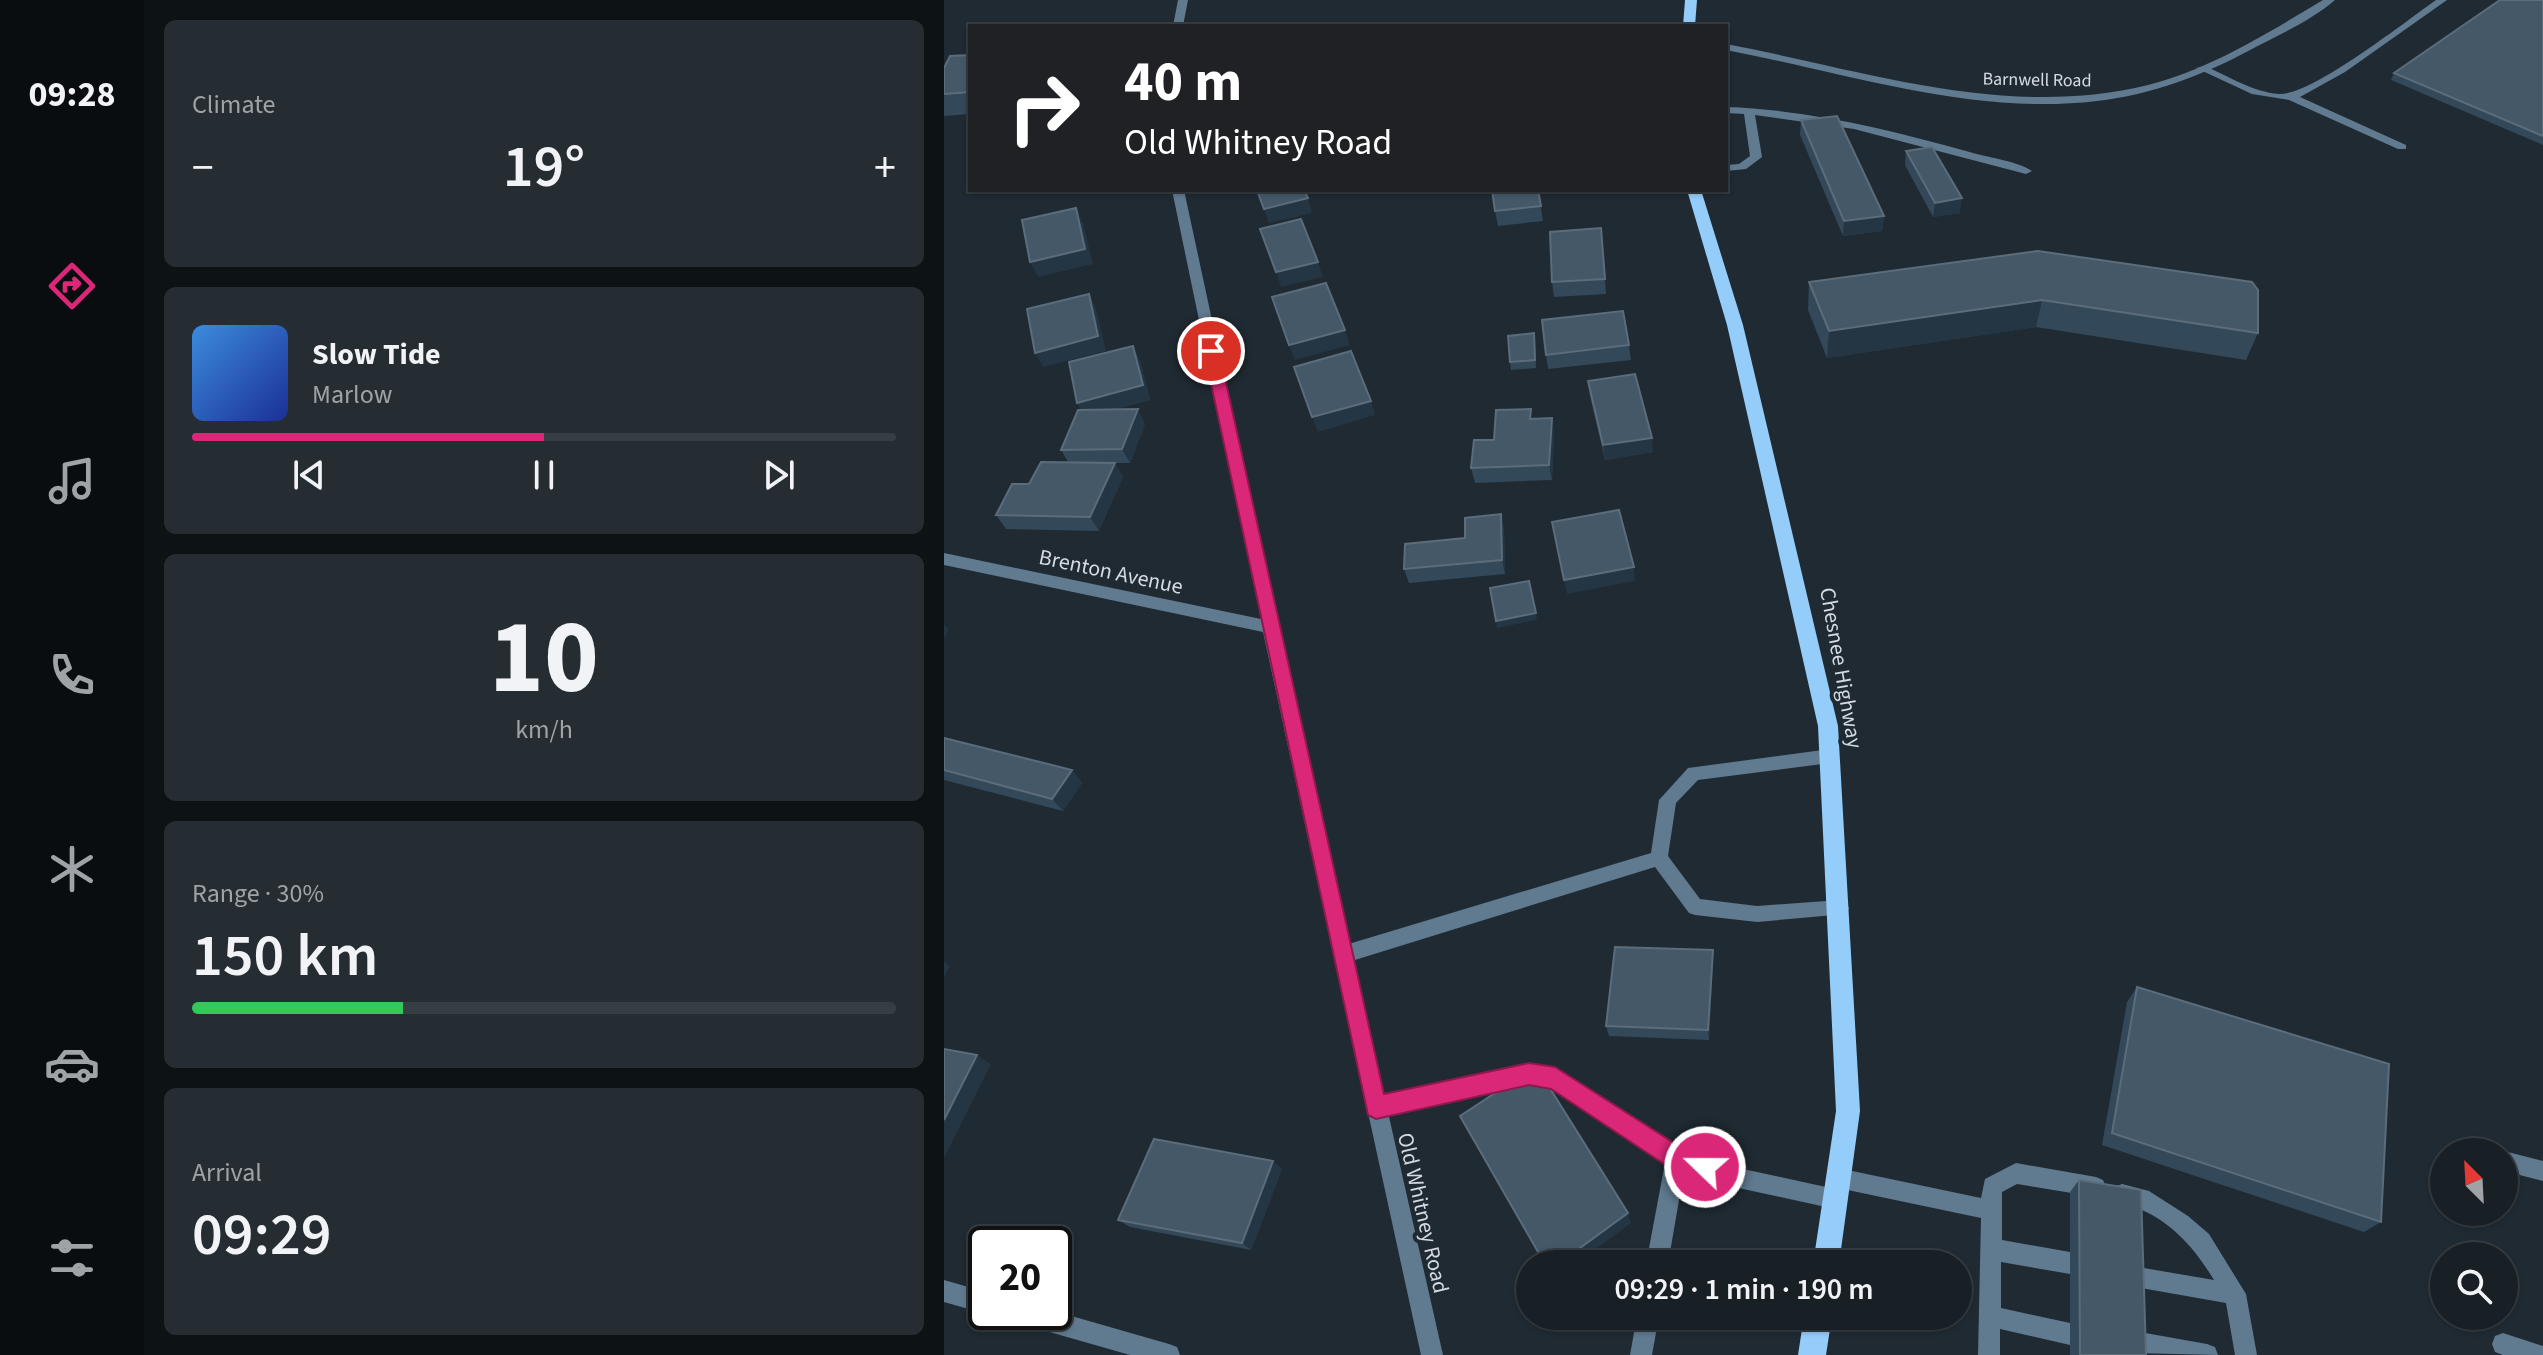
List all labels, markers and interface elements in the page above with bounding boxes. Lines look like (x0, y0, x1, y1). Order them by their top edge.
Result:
text: 40 m (1124, 43, 1242, 122)
icon: right (992, 56, 1096, 160)
street label: Barnwell Road (1982, 67, 2092, 93)
text: 09:28 (29, 69, 115, 120)
text: Climate (192, 86, 276, 123)
text: Old Whitney Road (1124, 117, 1392, 168)
text: 19° (503, 125, 585, 210)
text: − (192, 137, 214, 200)
text: + (874, 137, 896, 200)
icon: directions (44, 258, 100, 314)
pin (1177, 317, 1245, 385)
icon: arrive (1189, 329, 1233, 373)
text: Slow Tide (312, 333, 441, 376)
text: Marlow (312, 376, 392, 413)
icon: music (44, 453, 100, 509)
icon: previous (287, 453, 331, 497)
icon: pause (522, 453, 566, 497)
icon: next (757, 453, 801, 497)
street label: Brenton Avenue (1036, 541, 1186, 603)
text: 10 (489, 585, 599, 733)
street label: Chesnee Highway (1811, 585, 1871, 752)
icon: phone (44, 647, 100, 703)
text: km/h (515, 711, 573, 748)
icon: climate (44, 841, 100, 897)
text: Range · 30% (192, 875, 324, 912)
text: 150 km (192, 914, 378, 999)
icon: car (44, 1036, 100, 1092)
position arrow (1663, 1125, 1747, 1209)
street label: Old Whitney Road (1389, 1130, 1457, 1296)
north arrow (2430, 1138, 2518, 1226)
map controls (2430, 1138, 2518, 1330)
text: Arrival (192, 1154, 262, 1191)
text: 09:29 (192, 1193, 332, 1278)
speed limit sign: 20 (968, 1226, 1072, 1330)
icon: filters (44, 1230, 100, 1286)
button: search (2430, 1242, 2518, 1330)
text: 09:29 · 1 min · 190 m (1614, 1268, 1874, 1311)

